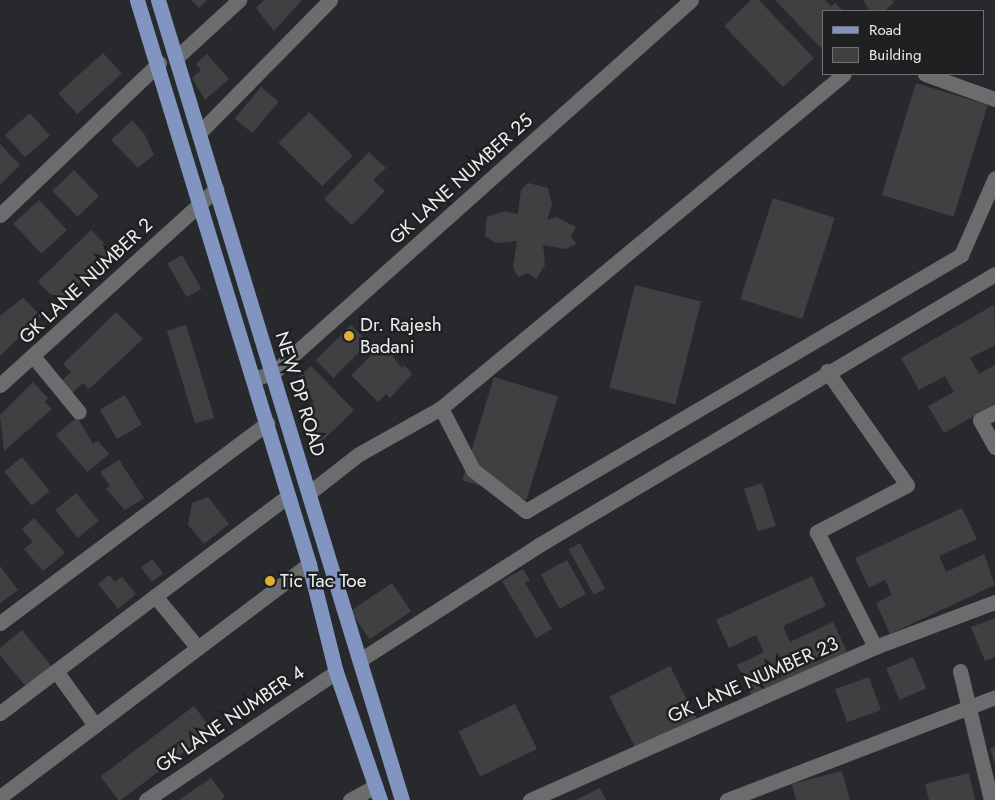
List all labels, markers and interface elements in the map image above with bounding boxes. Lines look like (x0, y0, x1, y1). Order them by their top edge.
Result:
legend (822, 10, 985, 75)
text: Road (869, 19, 901, 41)
text: Building (869, 44, 921, 66)
street label: GK LANE NUMBER 25 (385, 109, 537, 249)
street label: GK LANE NUMBER 2 (15, 213, 157, 349)
place label: Dr. Rajesh Badani (360, 314, 442, 358)
street label: NEW DP ROAD (270, 329, 330, 459)
marker: Dr. Rajesh Badani (342, 329, 356, 343)
place label: Tic Tac Toe (280, 570, 367, 592)
marker: Tic Tac Toe (264, 575, 276, 587)
street label: GK LANE NUMBER 23 (664, 632, 842, 728)
street label: GK LANE NUMBER 4 (151, 661, 309, 777)

